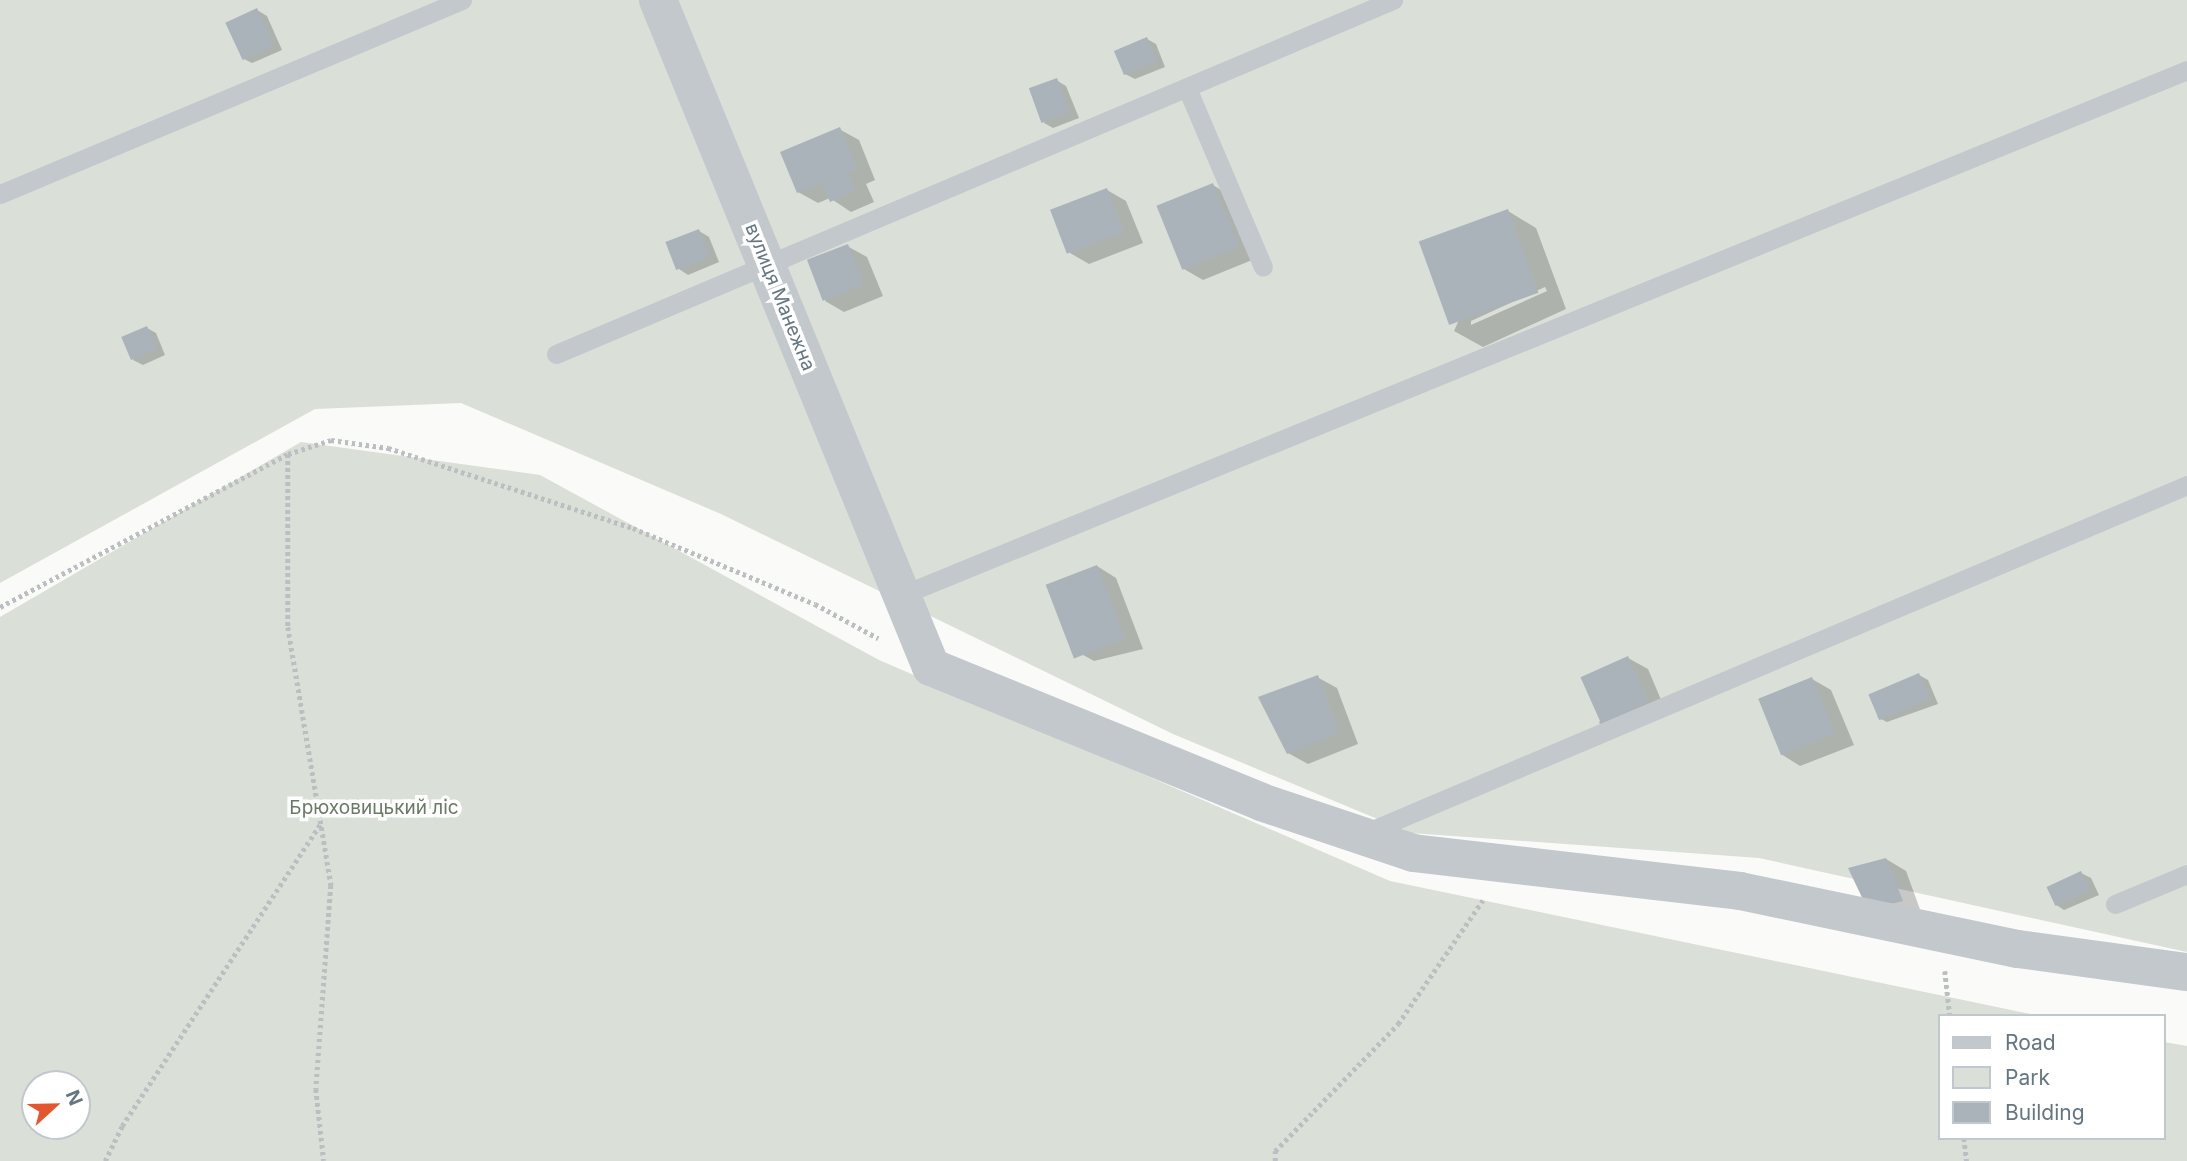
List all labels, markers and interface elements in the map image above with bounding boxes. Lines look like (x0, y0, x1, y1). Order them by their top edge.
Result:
street label: вулиця Манежна (740, 220, 820, 374)
park label: Брюховицький ліс (289, 797, 459, 819)
legend (1938, 1014, 2166, 1140)
text: Road (2005, 1030, 2056, 1055)
text: Park (2005, 1065, 2050, 1090)
north arrow (21, 1070, 91, 1140)
text: N (61, 1087, 87, 1109)
text: Building (2005, 1100, 2085, 1125)

